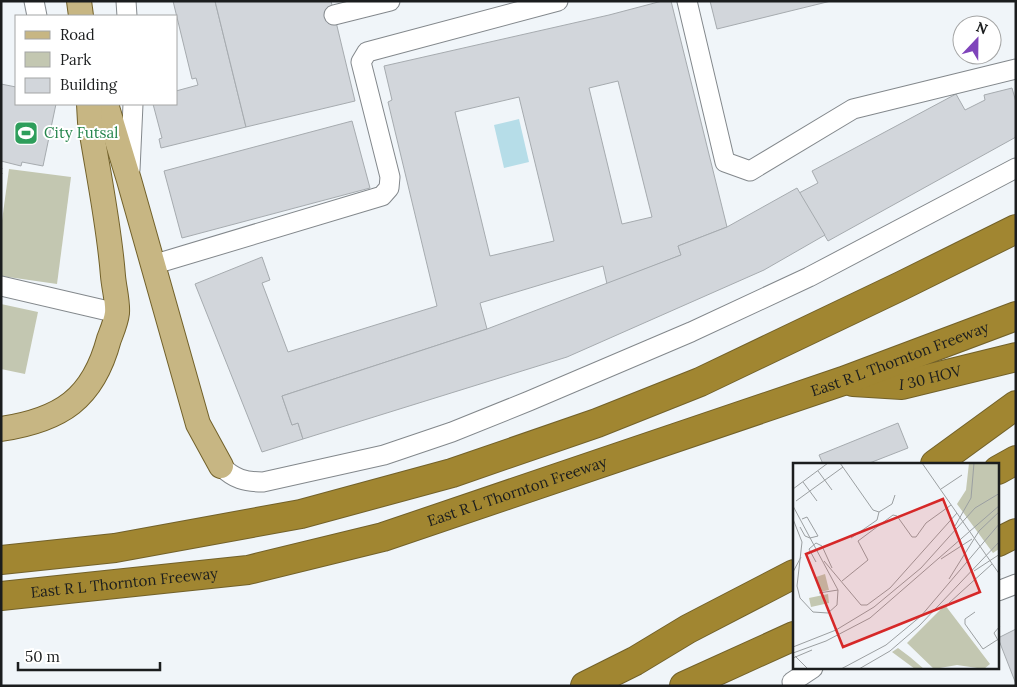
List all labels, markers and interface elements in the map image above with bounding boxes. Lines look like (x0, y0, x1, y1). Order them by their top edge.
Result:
legend (15, 15, 178, 105)
north arrow (952, 15, 1002, 65)
text: N (973, 18, 990, 38)
text: Road (60, 25, 95, 44)
text: Park (60, 50, 91, 69)
text: Building (60, 75, 118, 94)
sports icon: City Futsal (13, 120, 39, 146)
place label: City Futsal (44, 123, 118, 142)
street label: East R L Thornton Freeway (808, 317, 991, 400)
street label: I 30 HOV (898, 361, 964, 394)
street label: East R L Thornton Freeway (425, 452, 609, 530)
inset map (793, 463, 1000, 670)
street label: East R L Thornton Freeway (30, 563, 219, 602)
scale bar (18, 640, 160, 672)
text: 50 m (25, 647, 60, 666)

